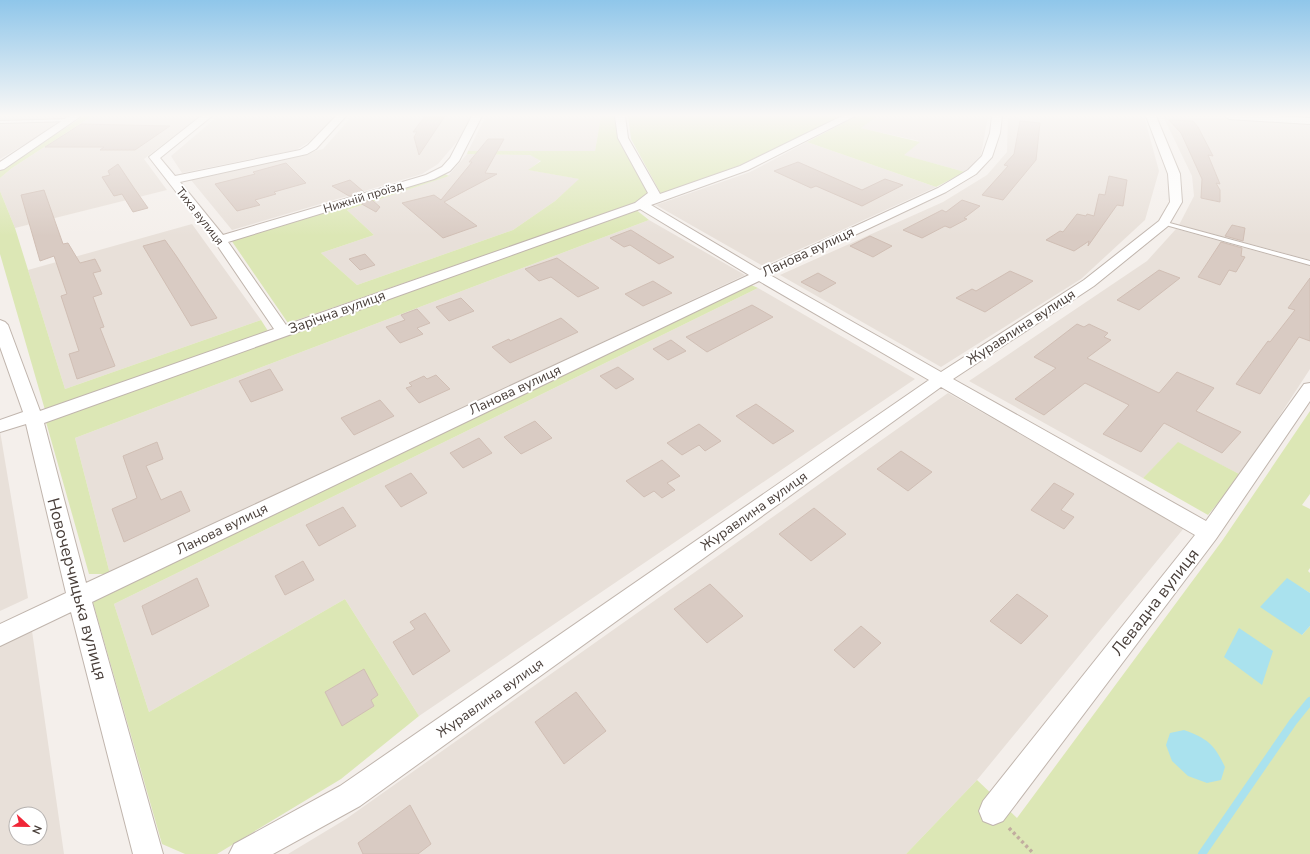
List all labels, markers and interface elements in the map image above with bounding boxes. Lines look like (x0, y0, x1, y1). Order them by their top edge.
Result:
street label: Нижній проїзд (321, 177, 405, 217)
street label: Тиха вулиця (172, 184, 228, 248)
street label: Ланова вулиця (759, 222, 857, 282)
street label: Журавлина вулиця (963, 285, 1079, 369)
street label: Зарічна вулиця (286, 286, 388, 338)
street label: Ланова вулиця (466, 360, 564, 420)
street label: Журавлина вулиця (697, 467, 811, 555)
street label: Новочерчицька вулиця (42, 495, 112, 683)
street label: Ланова вулиця (173, 499, 271, 559)
street label: Левадна вулиця (1106, 543, 1204, 661)
street label: Журавлина вулиця (433, 654, 547, 742)
north arrow (8, 806, 48, 846)
text: N (28, 823, 45, 836)

